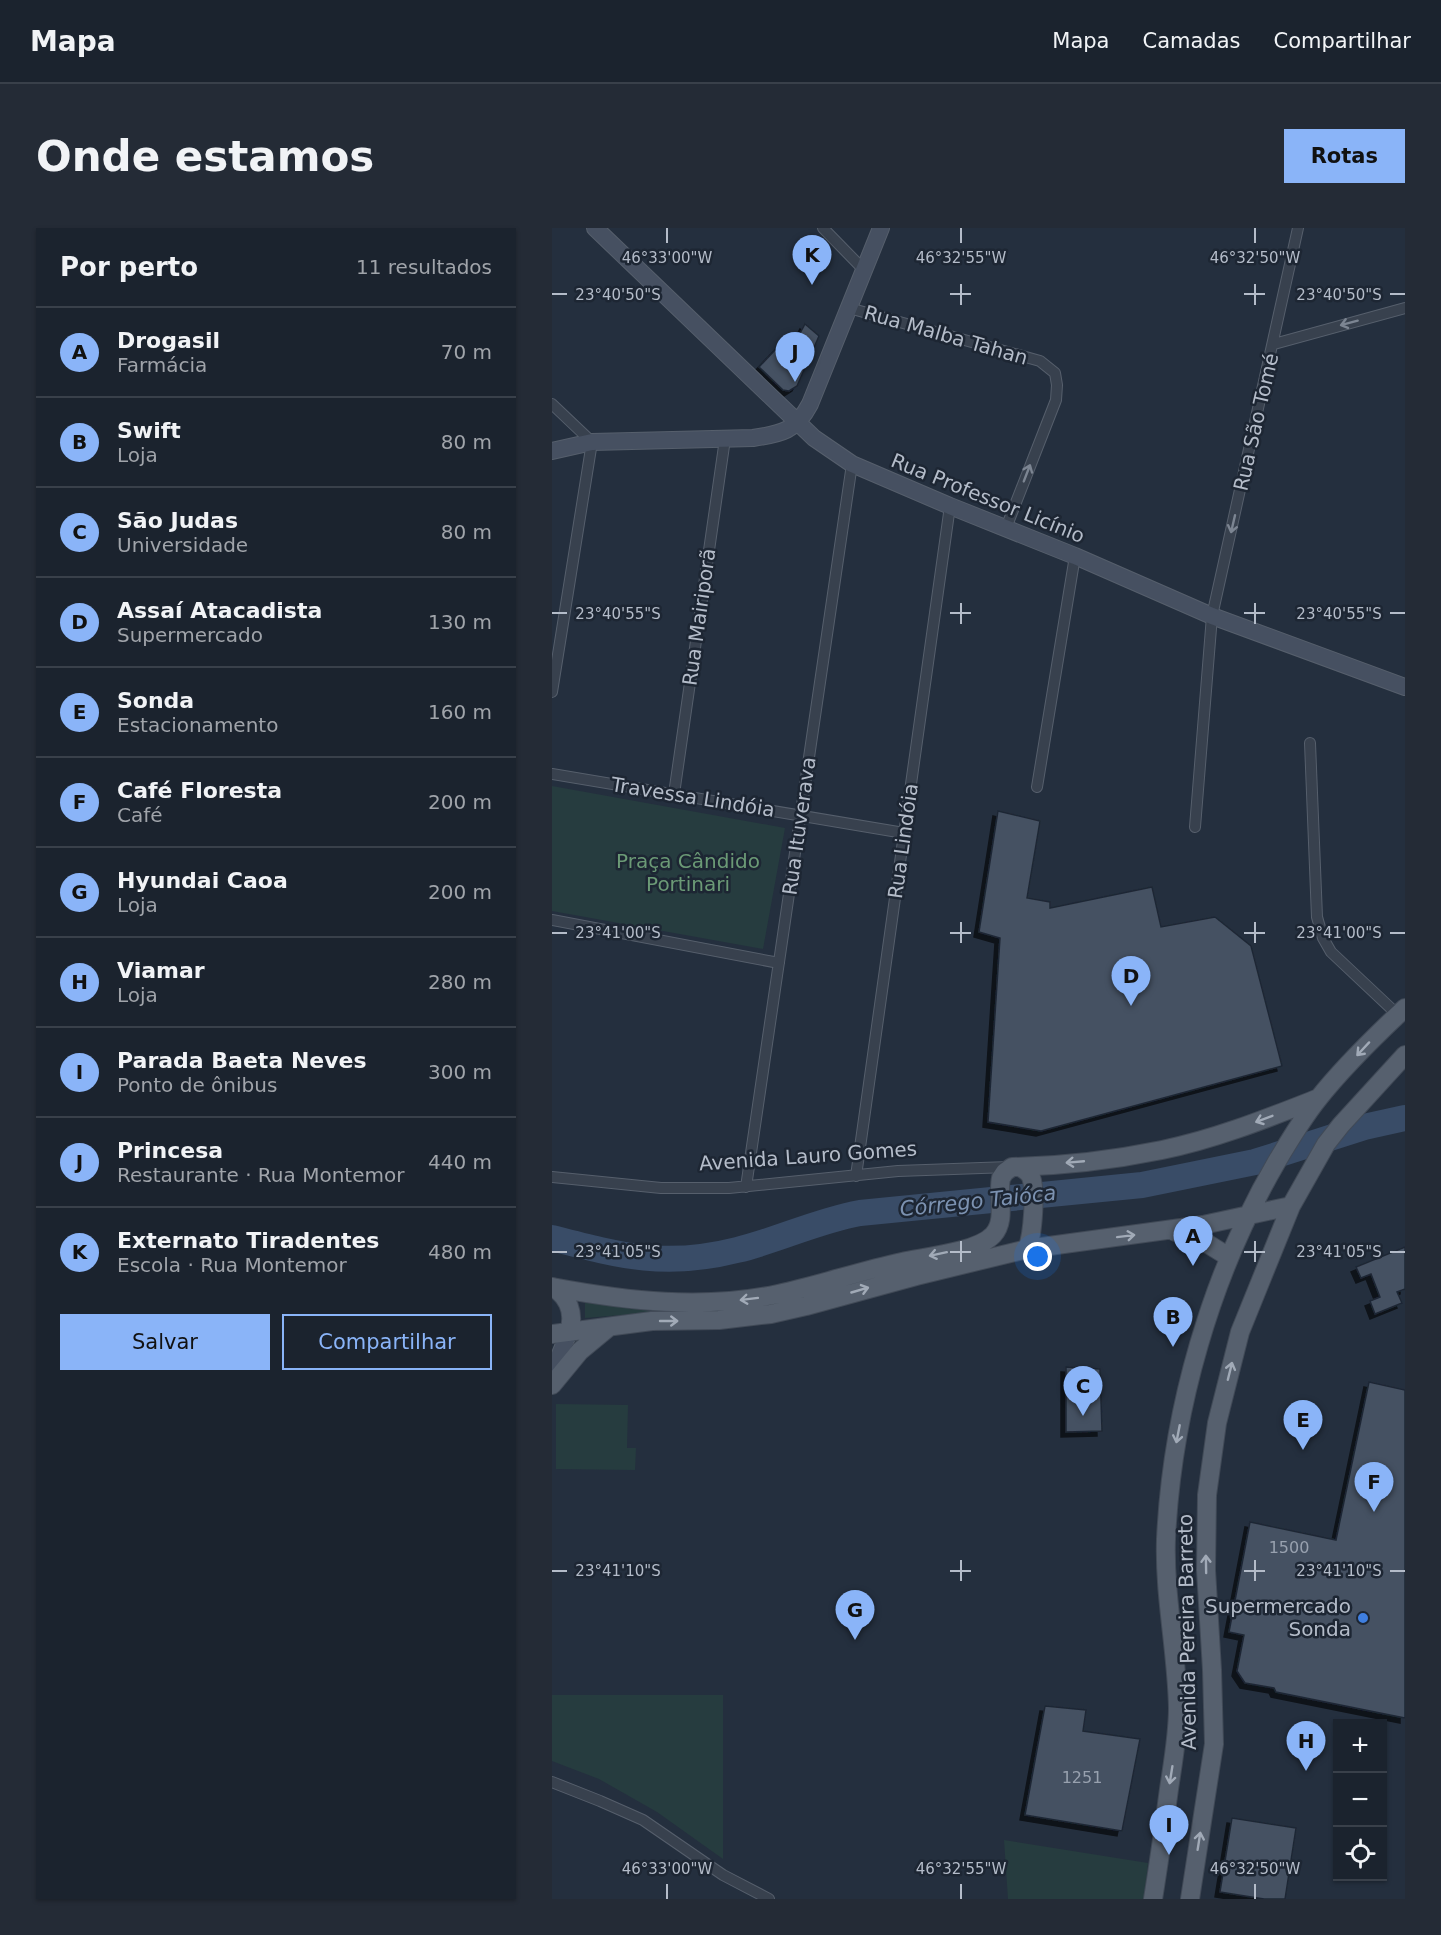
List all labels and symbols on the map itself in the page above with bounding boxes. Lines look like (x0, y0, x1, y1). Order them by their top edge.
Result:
pin: K (792, 236, 832, 285)
text: 46°33'00"W (622, 249, 712, 267)
text: 46°32'55"W (916, 249, 1006, 267)
text: 46°32'50"W (1210, 249, 1300, 267)
text: 23°40'50"S (575, 286, 661, 304)
text: 23°40'50"S (1296, 286, 1382, 304)
street label: Rua Malba Tahan (861, 300, 1031, 370)
one-way arrow (1340, 318, 1359, 329)
pin: J (776, 332, 814, 382)
street label: Rua São Tomé (1228, 351, 1284, 493)
street label: Rua Professor Licínio (888, 448, 1088, 548)
one-way arrow (1022, 465, 1033, 483)
one-way arrow (1227, 514, 1238, 533)
street label: Rua Mairiporã (677, 547, 721, 687)
text: 23°40'55"S (575, 605, 661, 623)
text: 23°40'55"S (1296, 605, 1382, 623)
street label: Rua Ituverava (777, 755, 821, 897)
street label: Travessa Lindóia (608, 772, 777, 822)
street label: Rua Lindóia (883, 782, 923, 900)
park label: Praça Cândido Portinari (616, 849, 760, 896)
text: 23°41'00"S (575, 924, 661, 942)
text: 23°41'00"S (1296, 924, 1382, 942)
pin: D (1112, 956, 1150, 1006)
one-way arrow (1356, 1041, 1370, 1056)
one-way arrow (1255, 1114, 1274, 1125)
street label: Avenida Lauro Gomes (698, 1136, 918, 1176)
one-way arrow (1065, 1157, 1085, 1168)
water label: Córrego Taióca (899, 1181, 1057, 1221)
pin: A (1174, 1216, 1212, 1266)
one-way arrow (1115, 1230, 1135, 1241)
your location (1023, 1242, 1052, 1271)
text: 23°41'05"S (575, 1243, 661, 1261)
text: 23°41'05"S (1296, 1243, 1382, 1261)
one-way arrow (929, 1249, 949, 1260)
one-way arrow (850, 1284, 869, 1295)
one-way arrow (739, 1293, 759, 1304)
pin: B (1154, 1298, 1192, 1347)
one-way arrow (658, 1315, 678, 1327)
one-way arrow (1225, 1362, 1237, 1381)
pin: C (1064, 1366, 1102, 1416)
pin: E (1284, 1400, 1323, 1450)
one-way arrow (1172, 1424, 1183, 1444)
pin: F (1354, 1462, 1394, 1512)
street label: Avenida Pereira Barreto (1173, 1514, 1201, 1750)
house number: 1500 (1269, 1538, 1309, 1557)
one-way arrow (1200, 1554, 1211, 1574)
text: 23°41'10"S (575, 1562, 661, 1580)
text: 23°41'10"S (1296, 1562, 1382, 1580)
pin: G (836, 1590, 874, 1640)
place label: Supermercado Sonda (1205, 1594, 1351, 1641)
marker: Supermercado Sonda (1356, 1611, 1370, 1625)
pin: H (1286, 1722, 1326, 1771)
one-way arrow (1166, 1764, 1177, 1784)
house number: 1251 (1062, 1768, 1102, 1787)
pin: I (1150, 1806, 1188, 1855)
one-way arrow (1194, 1832, 1205, 1852)
text: 46°33'00"W (622, 1860, 712, 1878)
text: 46°32'55"W (916, 1860, 1006, 1878)
text: 46°32'50"W (1210, 1860, 1300, 1878)

